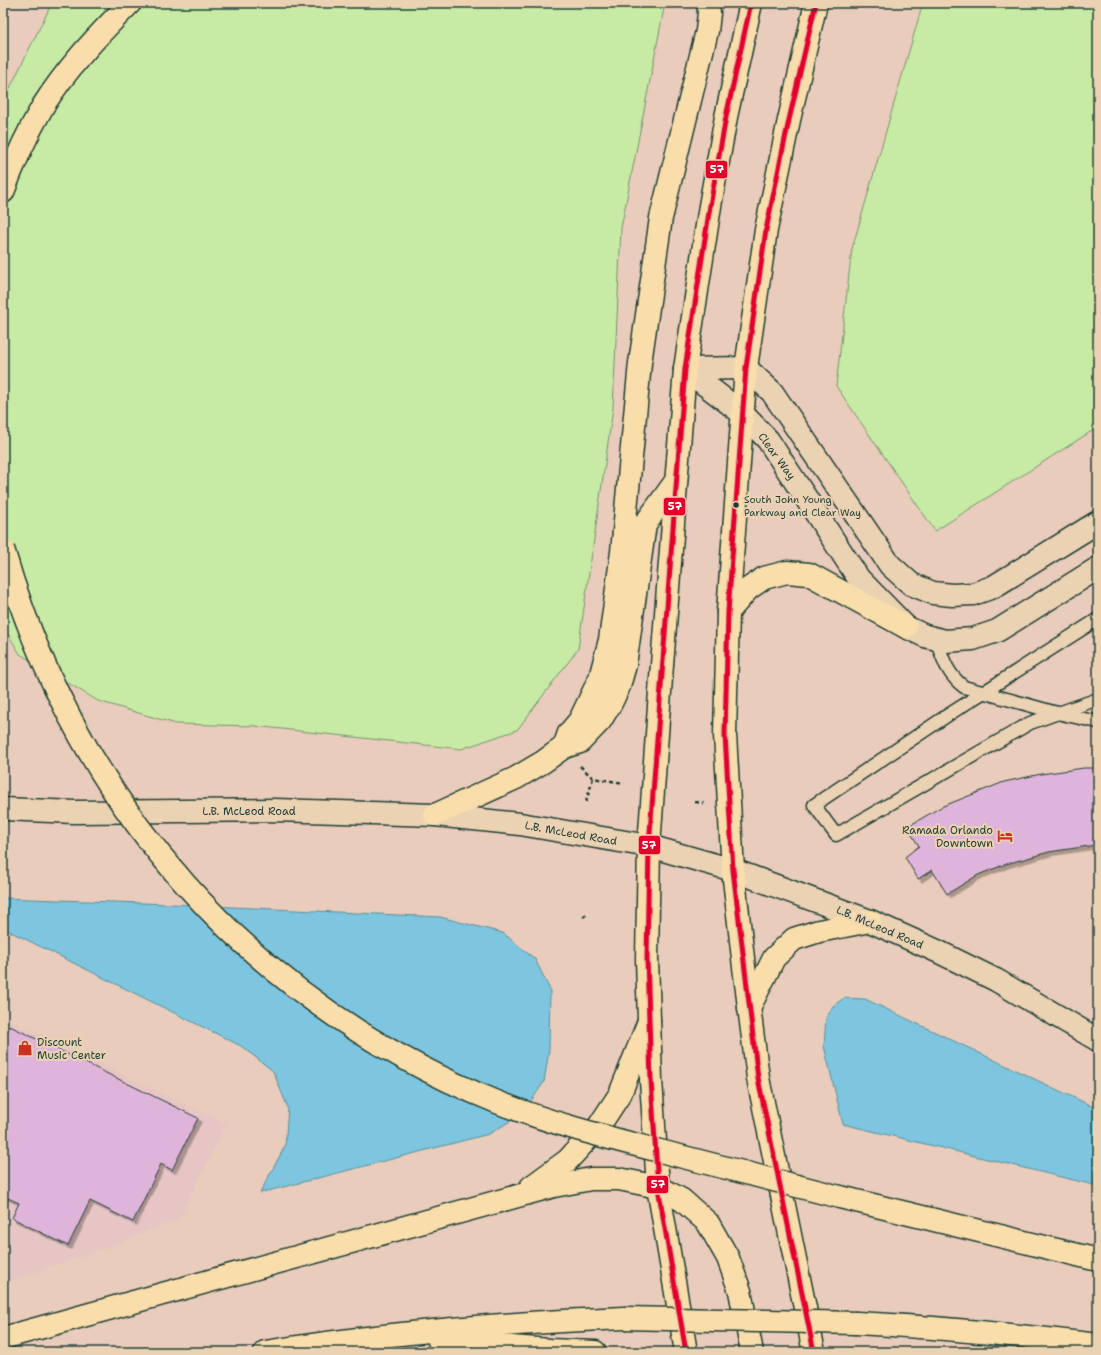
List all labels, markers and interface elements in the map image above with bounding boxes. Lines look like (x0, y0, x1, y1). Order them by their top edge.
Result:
line badge: 57 (705, 160, 728, 179)
text: 57 (710, 162, 725, 177)
street label: Clear Way (754, 430, 799, 483)
place label: South John Young Parkway and Clear Way (744, 493, 861, 519)
line badge: 57 (663, 497, 686, 516)
text: 57 (668, 499, 683, 514)
marker: South John Young Parkway and Clear Way (731, 500, 741, 510)
street label: L.B. McLeod Road (202, 804, 296, 819)
street label: L.B. McLeod Road (524, 818, 618, 849)
place label: Ramada Orlando Downtown (902, 823, 993, 851)
hotel icon: Ramada Orlando Downtown (996, 827, 1014, 845)
line badge: 57 (638, 835, 661, 855)
text: 57 (642, 838, 657, 853)
street label: L.B. McLeod Road (834, 902, 926, 953)
place label: Discount Music Center (37, 1035, 106, 1063)
shop icon: Discount Music Center (16, 1039, 34, 1057)
line badge: 57 (646, 1175, 669, 1194)
text: 57 (651, 1177, 666, 1192)

